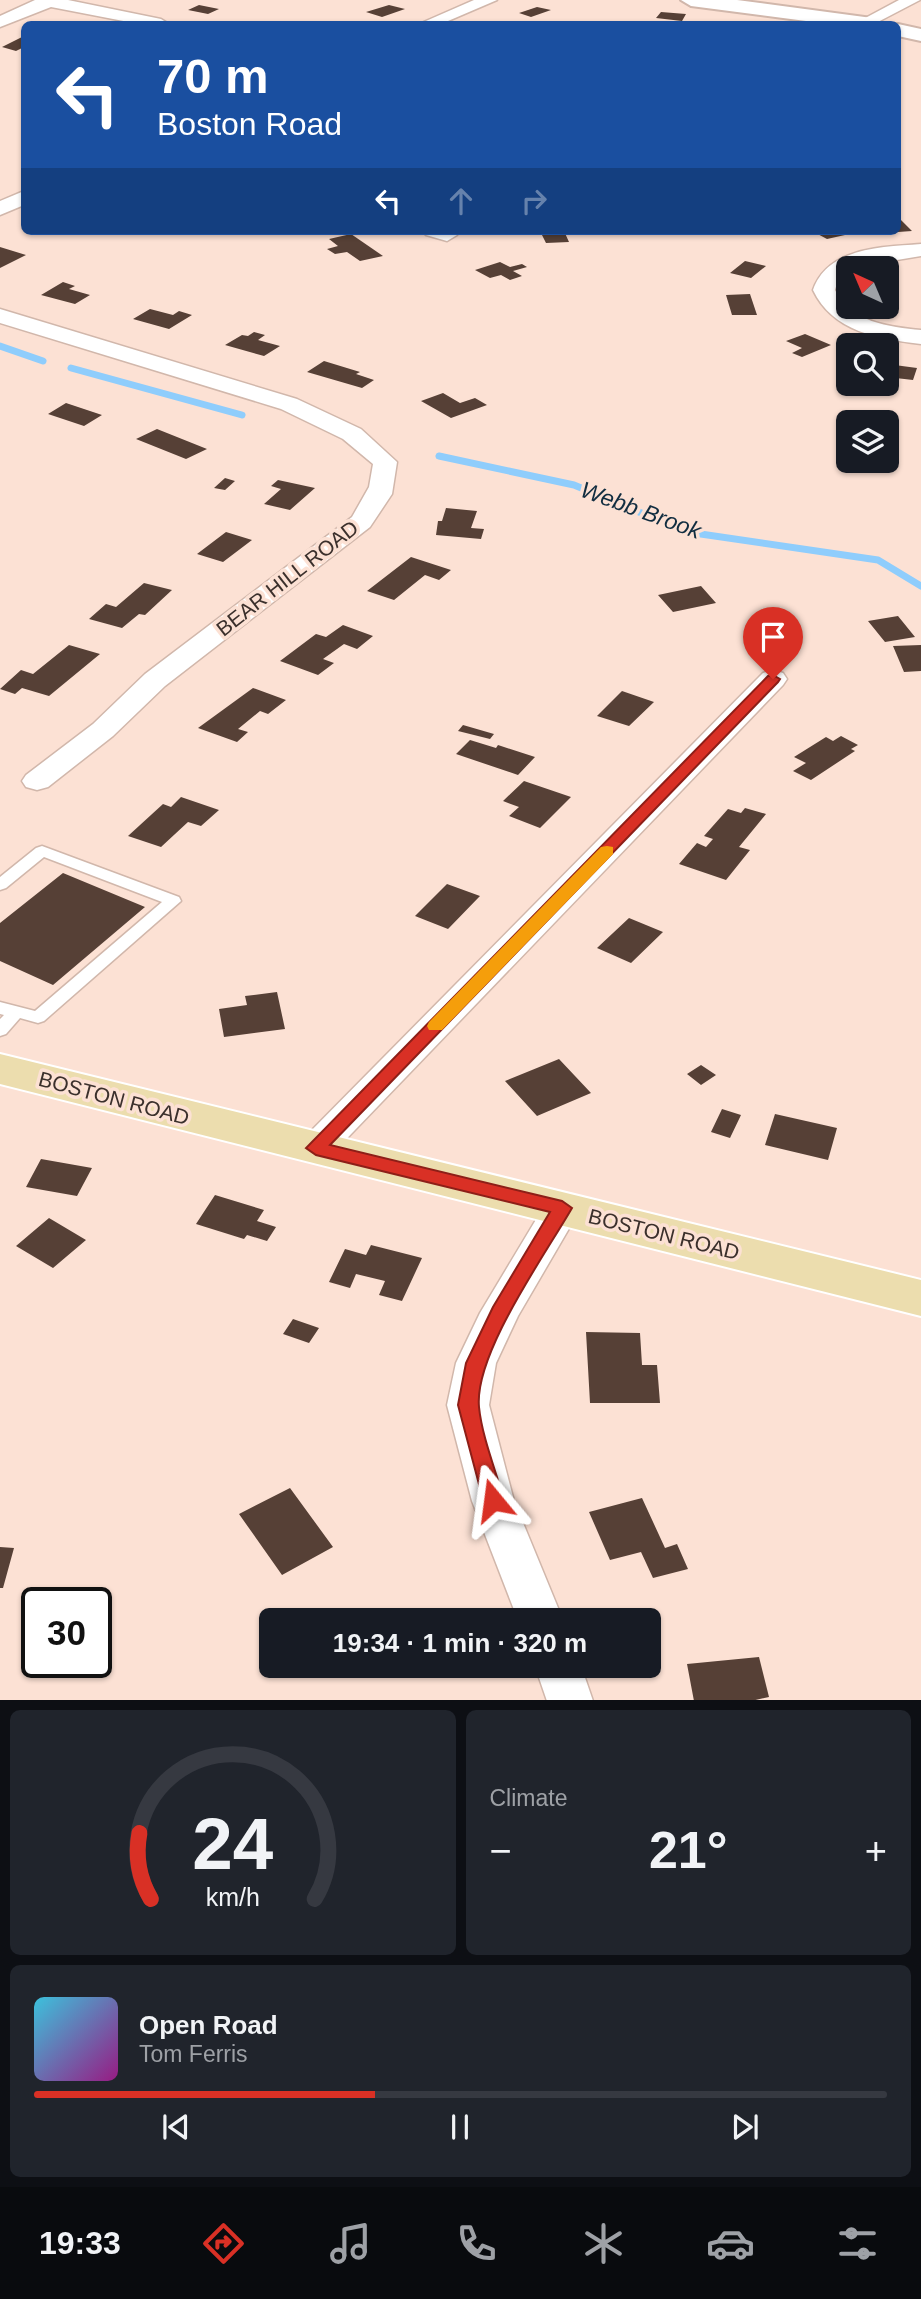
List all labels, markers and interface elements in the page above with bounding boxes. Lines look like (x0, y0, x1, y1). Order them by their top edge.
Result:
icon: left (42, 49, 133, 140)
text: 70 m (157, 49, 269, 103)
text: Boston Road (157, 106, 342, 142)
icon: left (369, 182, 407, 220)
icon: ahead (442, 182, 480, 220)
icon: right (515, 182, 553, 220)
north arrow (836, 256, 900, 318)
map controls (836, 256, 899, 473)
button: search (836, 333, 899, 396)
button: layers (836, 410, 899, 473)
water label: Webb Brook (577, 476, 706, 544)
street label: BEAR HILL ROAD (212, 516, 362, 640)
pin (743, 607, 803, 679)
icon: arrive (754, 618, 792, 656)
street label: BOSTON ROAD (36, 1067, 192, 1129)
street label: BOSTON ROAD (586, 1204, 742, 1264)
position arrow (456, 1463, 530, 1537)
speed limit sign: 30 (21, 1587, 112, 1678)
text: 19:34 · 1 min · 320 m (333, 1628, 587, 1658)
text: Climate (490, 1785, 567, 1811)
text: 24 (192, 1803, 274, 1884)
text: 21° (649, 1821, 728, 1879)
text: − (490, 1830, 512, 1872)
text: + (865, 1830, 887, 1872)
text: km/h (206, 1882, 260, 1910)
text: Open Road (139, 2010, 278, 2040)
text: Tom Ferris (139, 2041, 248, 2067)
icon: previous (157, 2108, 195, 2146)
icon: pause (441, 2108, 479, 2146)
icon: next (726, 2108, 764, 2146)
icon: directions (199, 2219, 248, 2268)
icon: music (326, 2219, 375, 2268)
icon: phone (452, 2219, 501, 2268)
icon: climate (579, 2219, 628, 2268)
icon: car (706, 2219, 755, 2268)
icon: filters (833, 2219, 882, 2268)
text: 19:33 (39, 2225, 121, 2261)

